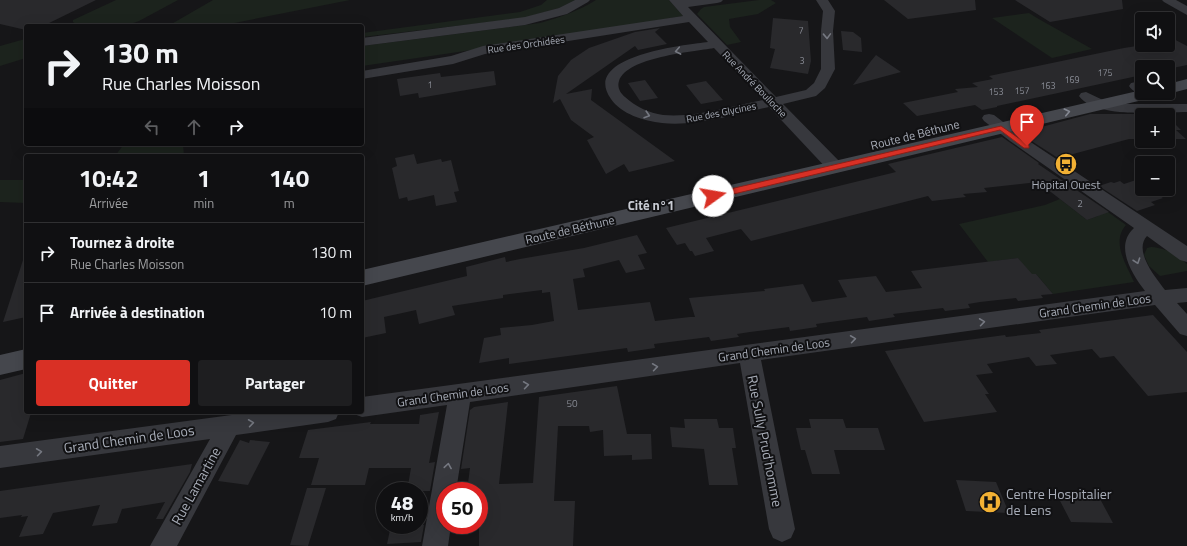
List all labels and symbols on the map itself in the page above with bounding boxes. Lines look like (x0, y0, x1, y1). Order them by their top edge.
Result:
house number: 7 (798, 24, 804, 37)
street label: Rue des Orchidées (486, 32, 566, 57)
one-way arrow (823, 33, 831, 39)
one-way arrow (675, 47, 682, 55)
street label: Rue André Boulloche (719, 48, 790, 121)
house number: 3 (799, 54, 805, 67)
house number: 175 (1097, 66, 1113, 79)
house number: 169 (1064, 73, 1080, 86)
house number: 1 (427, 78, 433, 91)
house number: 163 (1040, 79, 1056, 92)
house number: 157 (1014, 84, 1030, 97)
house number: 153 (988, 85, 1004, 98)
street label: Rue des Glycines (685, 98, 758, 127)
pin (1010, 105, 1044, 146)
one-way arrow (1063, 109, 1070, 117)
one-way arrow (643, 110, 650, 119)
street label: Route de Béthune (868, 114, 961, 155)
bus stop icon: Hôpital Ouest (1053, 151, 1079, 177)
position arrow (692, 175, 734, 217)
place label: Hôpital Ouest (1031, 175, 1101, 194)
district label: Cité n°1 (628, 195, 674, 215)
house number: 2 (1077, 196, 1083, 211)
street label: Route de Béthune (523, 210, 616, 249)
one-way arrow (1132, 257, 1141, 264)
street label: Grand Chemin de Loos (1038, 288, 1152, 323)
one-way arrow (979, 318, 985, 327)
street label: Grand Chemin de Loos (717, 332, 831, 367)
one-way arrow (850, 335, 856, 344)
one-way arrow (652, 363, 658, 372)
street label: Rue Sully Prud'homme (742, 373, 789, 509)
street label: Grand Chemin de Loos (396, 377, 510, 412)
one-way arrow (523, 381, 529, 390)
house number: 50 (566, 396, 578, 411)
street label: Grand Chemin de Loos (62, 419, 196, 458)
one-way arrow (248, 419, 254, 428)
street label: Rue Lamartine (166, 443, 226, 528)
one-way arrow (36, 448, 42, 457)
one-way arrow (443, 463, 452, 469)
speed limit sign: 50 (436, 482, 488, 534)
place label: Centre Hospitalier de Lens (1006, 483, 1112, 520)
hospital icon: Centre Hospitalier de Lens (977, 489, 1003, 515)

